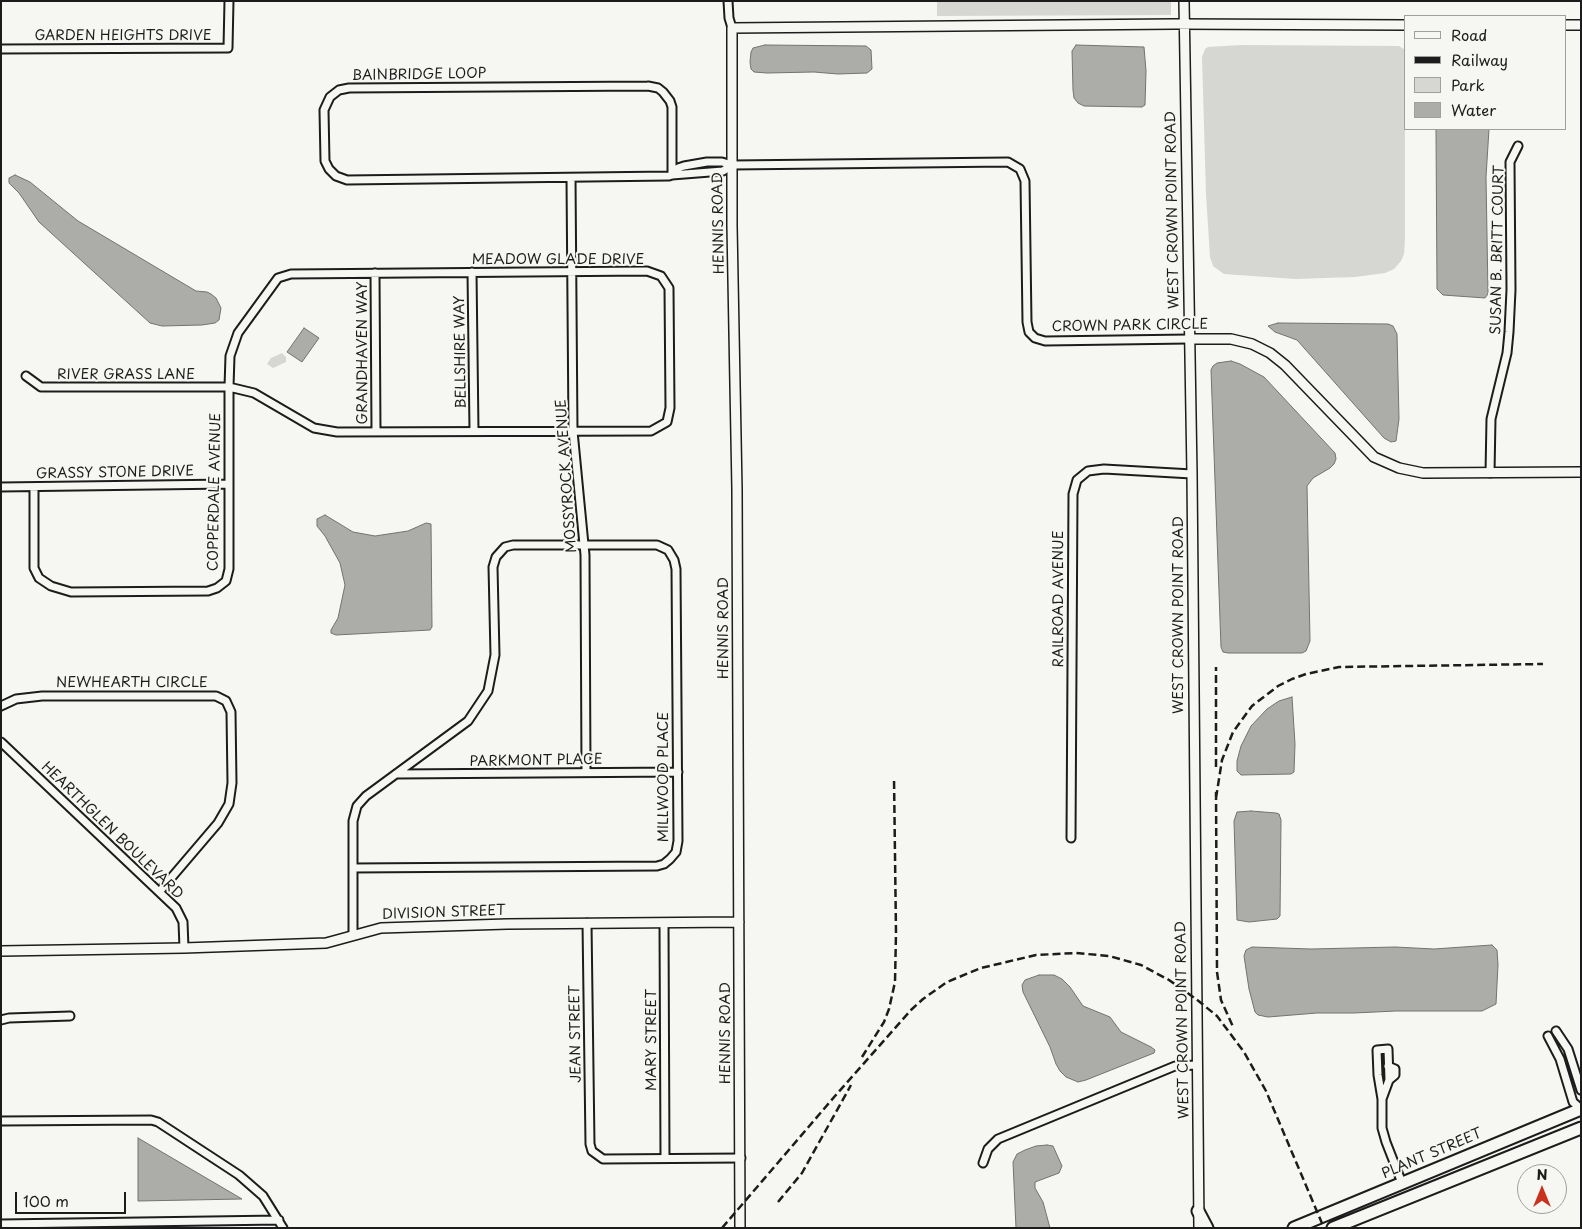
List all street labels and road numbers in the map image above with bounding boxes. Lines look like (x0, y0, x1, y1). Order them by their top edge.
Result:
street label: GARDEN HEIGHTS DRIVE (35, 28, 211, 44)
street label: BAINBRIDGE LOOP (351, 65, 487, 85)
street label: WEST CROWN POINT ROAD (1163, 111, 1183, 309)
street label: SUSAN B. BRITT COURT (1488, 165, 1508, 335)
street label: HENNIS ROAD (710, 172, 728, 274)
street label: MEADOW GLADE DRIVE (472, 252, 644, 268)
street label: GRANDHAVEN WAY (355, 281, 371, 425)
street label: BELLSHIRE WAY (452, 295, 470, 409)
street label: CROWN PARK CIRCLE (1052, 316, 1208, 336)
street label: RIVER GRASS LANE (57, 367, 195, 383)
street label: MOSSYROCK AVENUE (553, 399, 581, 553)
street label: COPPERDALE AVENUE (205, 413, 225, 571)
street label: GRASSY STONE DRIVE (36, 463, 194, 483)
street label: WEST CROWN POINT ROAD (1171, 516, 1187, 714)
street label: RAILROAD AVENUE (1051, 531, 1067, 667)
street label: HENNIS ROAD (716, 577, 732, 679)
street label: NEWHEARTH CIRCLE (56, 675, 208, 691)
street label: MILLWOOD PLACE (656, 712, 672, 842)
street label: PARKMONT PLACE (469, 751, 603, 771)
street label: HEARTHGLEN BOULEVARD (38, 759, 186, 903)
street label: DIVISION STREET (382, 902, 506, 924)
street label: WEST CROWN POINT ROAD (1173, 921, 1193, 1119)
street label: HENNIS ROAD (718, 982, 734, 1084)
street label: JEAN STREET (567, 985, 585, 1083)
street label: MARY STREET (644, 989, 660, 1091)
street label: PLANT STREET (1379, 1125, 1485, 1183)

